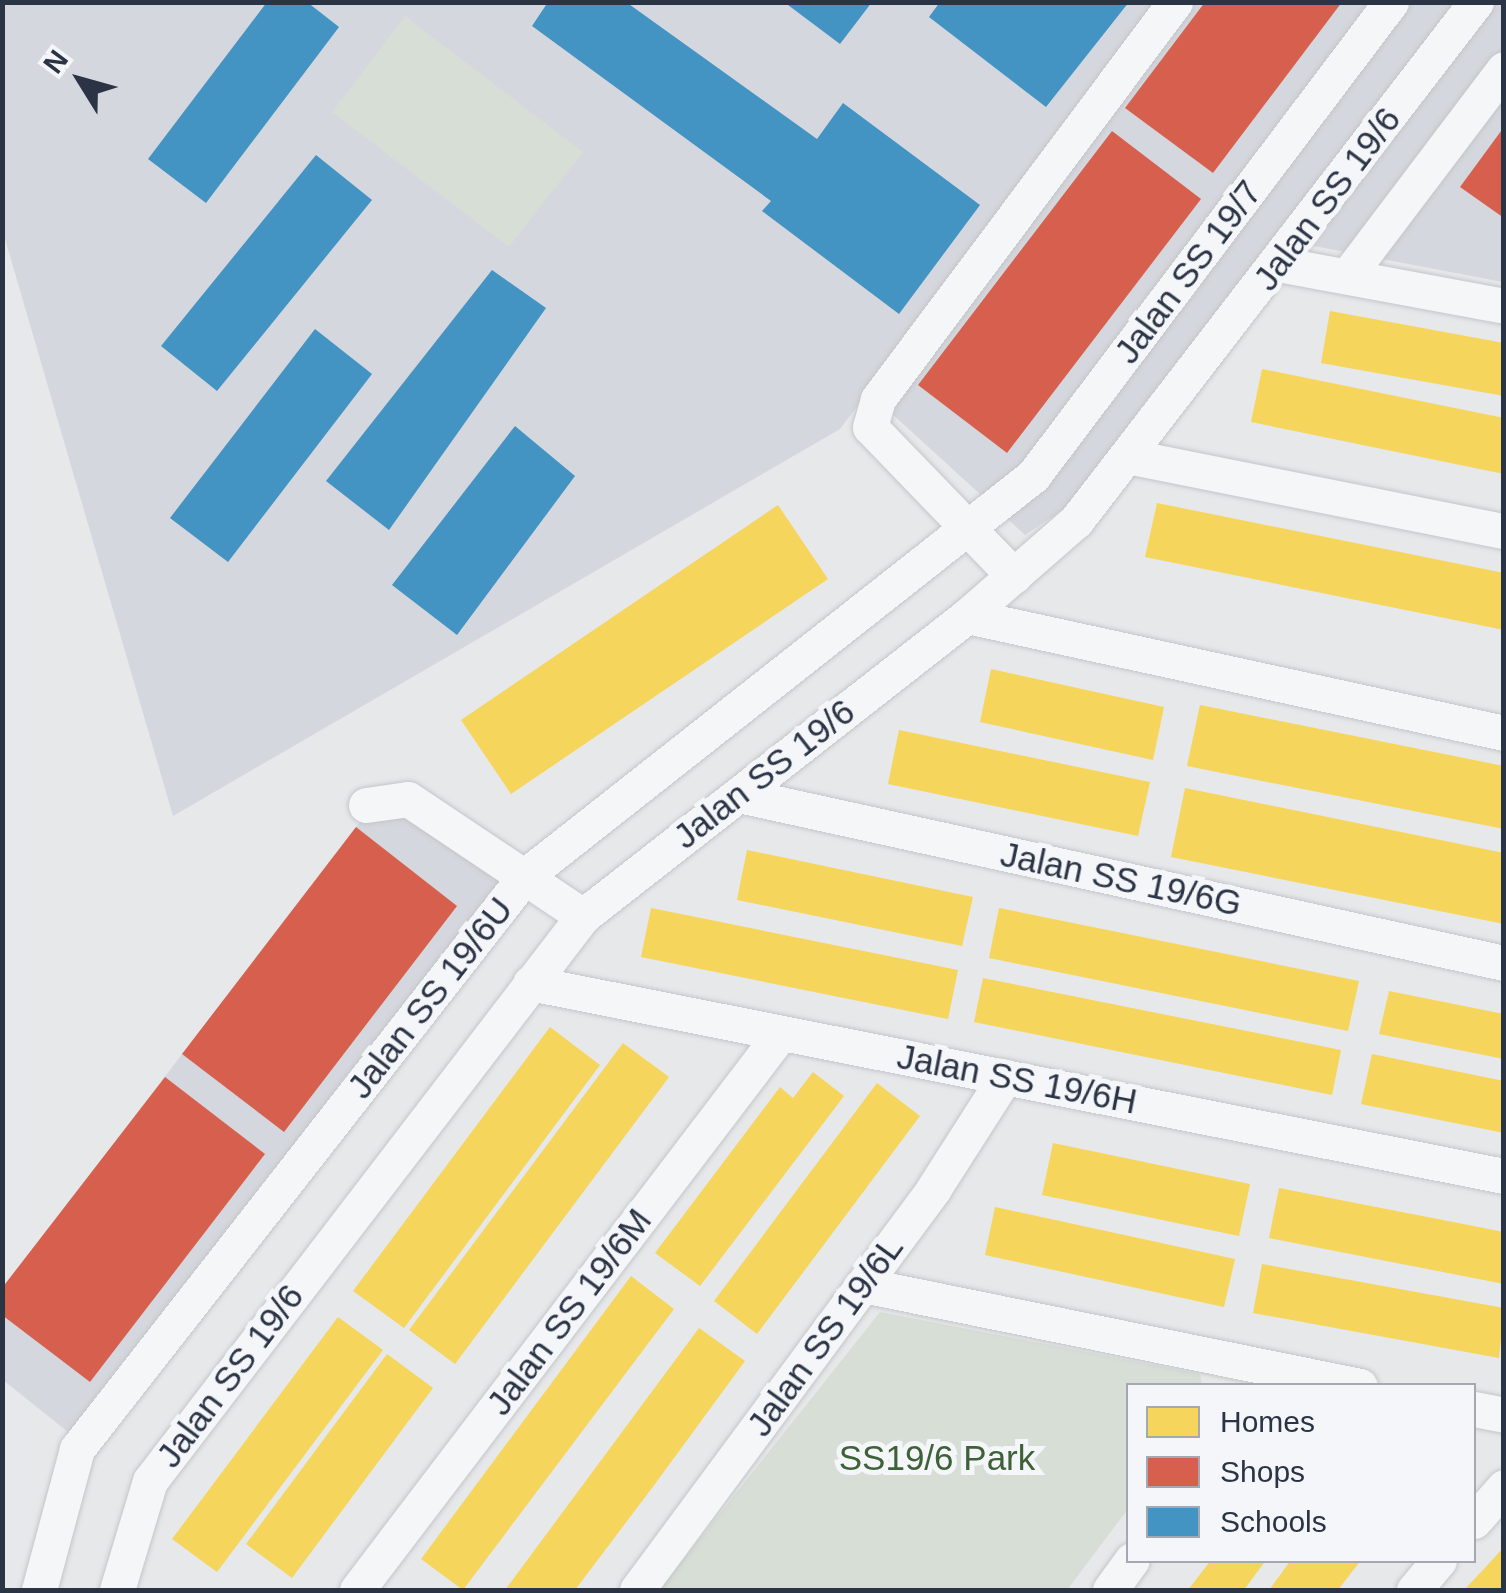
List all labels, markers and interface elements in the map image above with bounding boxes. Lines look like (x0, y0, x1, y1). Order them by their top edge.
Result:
north arrow (30, 30, 130, 130)
text: N (37, 44, 74, 79)
street label: Jalan SS 19/6 (1245, 99, 1409, 299)
street label: Jalan SS 19/7 (1106, 172, 1270, 372)
street label: Jalan SS 19/6 (665, 690, 863, 858)
street label: Jalan SS 19/6G (997, 833, 1245, 925)
street label: Jalan SS 19/6U (339, 889, 521, 1107)
street label: Jalan SS 19/6H (894, 1035, 1140, 1123)
street label: Jalan SS 19/6M (478, 1201, 660, 1423)
street label: Jalan SS 19/6L (738, 1228, 912, 1444)
street label: Jalan SS 19/6 (148, 1276, 312, 1476)
legend (1126, 1383, 1476, 1563)
text: Homes (1220, 1405, 1315, 1438)
park label: SS19/6 Park (839, 1437, 1035, 1479)
text: Shops (1220, 1455, 1305, 1488)
text: Schools (1220, 1505, 1327, 1538)

